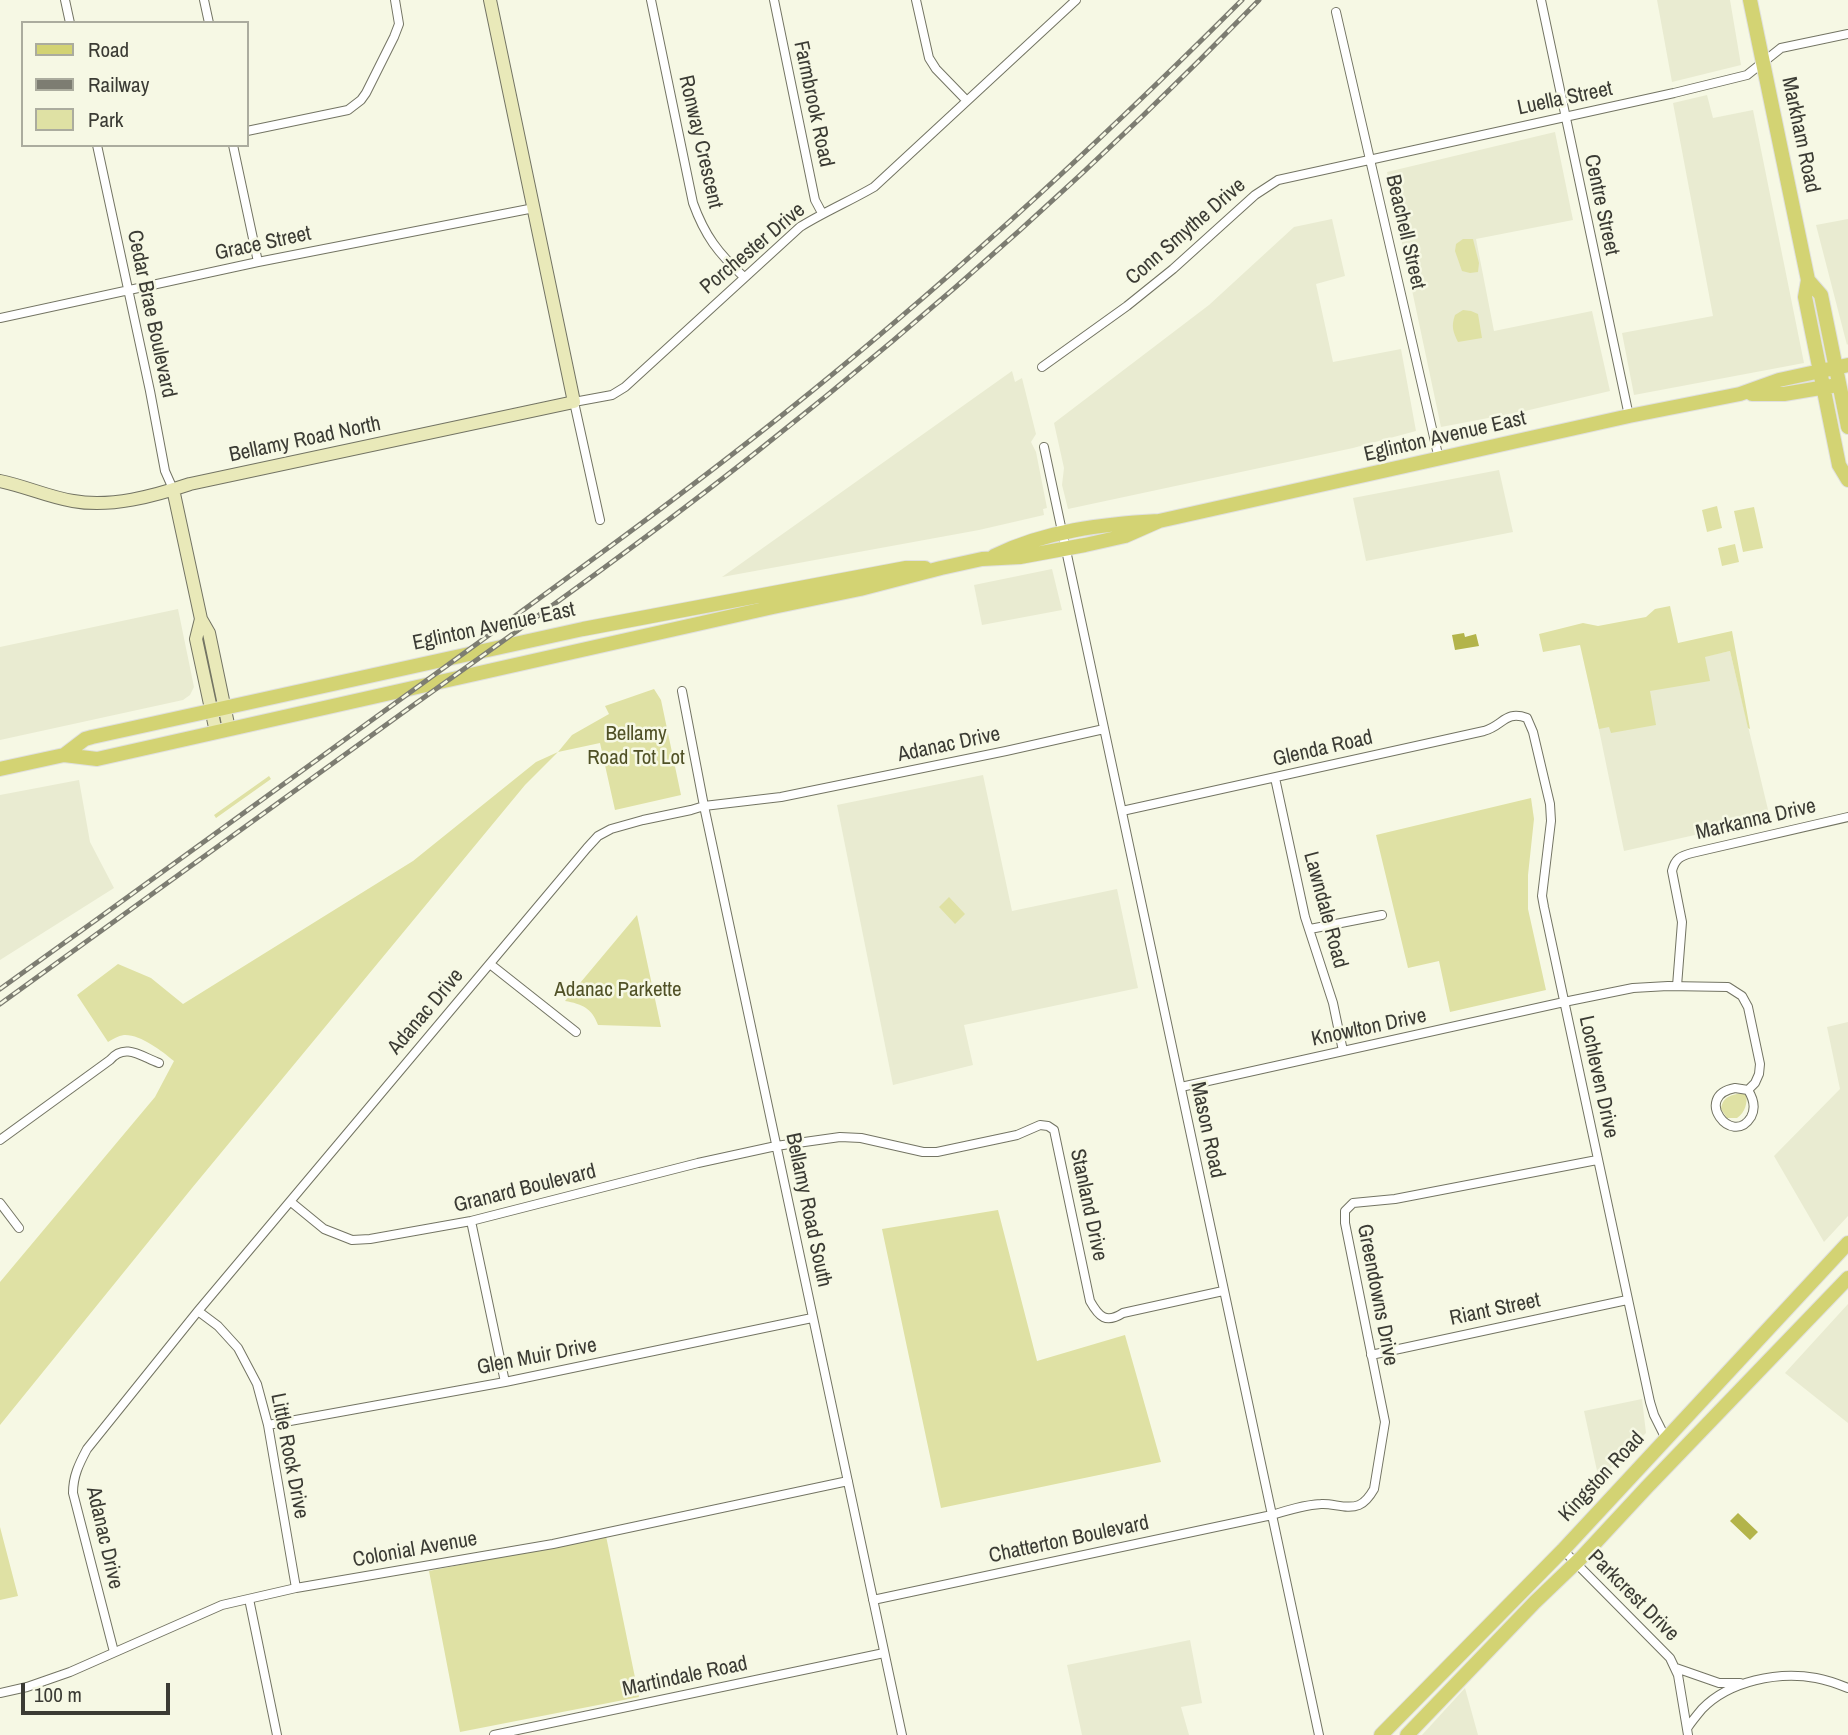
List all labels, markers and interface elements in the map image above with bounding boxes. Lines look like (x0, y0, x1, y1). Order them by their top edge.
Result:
legend (21, 21, 248, 147)
text: Road (88, 35, 129, 64)
street label: Farmbrook Road (787, 39, 839, 169)
text: Railway (88, 70, 149, 99)
street label: Ronway Crescent (672, 73, 728, 211)
street label: Markham Road (1775, 75, 1825, 195)
street label: Luella Street (1515, 77, 1615, 121)
text: Park (88, 105, 123, 134)
street label: Centre Street (1578, 152, 1624, 258)
street label: Beachell Street (1380, 172, 1430, 292)
street label: Conn Smythe Drive (1121, 173, 1251, 291)
street label: Porchester Drive (695, 198, 811, 300)
street label: Grace Street (213, 222, 313, 266)
street label: Cedar Brae Boulevard (121, 228, 181, 400)
street label: Eglinton Avenue East (1362, 406, 1528, 468)
street label: Bellamy Road North (227, 412, 383, 468)
street label: Eglinton Avenue East (411, 597, 577, 657)
park label: Bellamy Road Tot Lot (587, 721, 685, 771)
street label: Adanac Drive (895, 722, 1003, 768)
street label: Glenda Road (1271, 725, 1375, 773)
street label: Markanna Drive (1693, 794, 1819, 846)
street label: Lawndale Road (1297, 849, 1353, 971)
street label: Adanac Drive (383, 964, 469, 1060)
park label: Adanac Parkette (554, 977, 682, 1003)
street label: Knowlton Drive (1309, 1004, 1429, 1052)
street label: Lochleven Drive (1573, 1014, 1623, 1140)
street label: Mason Road (1185, 1080, 1229, 1180)
street label: Bellamy Road South (779, 1131, 837, 1289)
street label: Stanland Drive (1064, 1147, 1112, 1263)
street label: Granard Boulevard (451, 1159, 599, 1219)
street label: Greendowns Drive (1351, 1222, 1403, 1368)
street label: Riant Street (1447, 1288, 1543, 1332)
street label: Glen Muir Drive (475, 1333, 599, 1381)
street label: Little Rock Drive (264, 1391, 314, 1521)
street label: Kingston Road (1554, 1427, 1650, 1527)
street label: Adanac Drive (80, 1484, 128, 1592)
street label: Chatterton Boulevard (987, 1511, 1151, 1569)
street label: Colonial Avenue (351, 1527, 479, 1573)
street label: Parkcrest Drive (1582, 1545, 1684, 1647)
street label: Martindale Road (620, 1651, 750, 1703)
scale bar (24, 1668, 173, 1712)
text: 100 m (34, 1680, 82, 1709)

